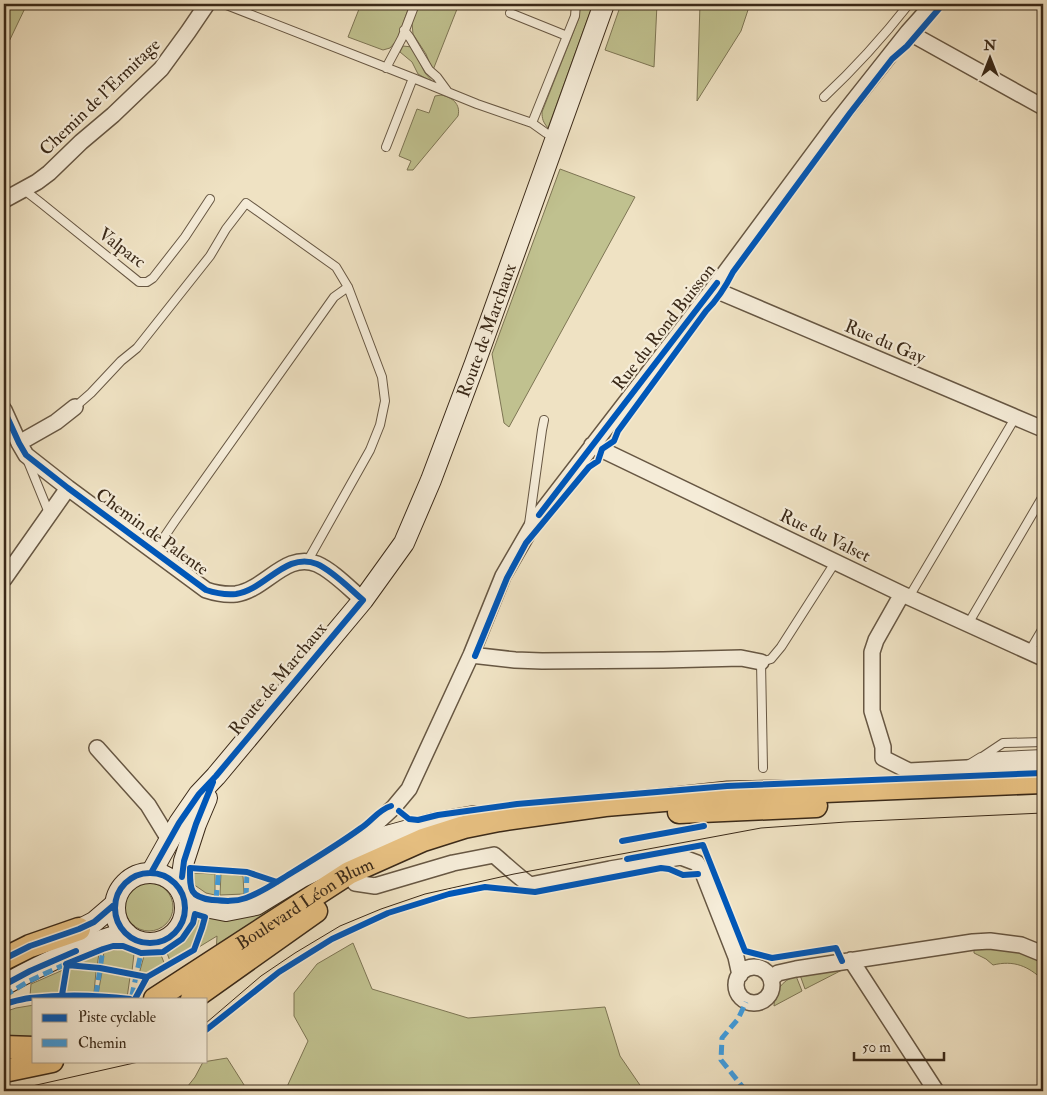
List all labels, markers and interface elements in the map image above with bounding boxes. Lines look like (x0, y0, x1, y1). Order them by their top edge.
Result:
north arrow (964, 32, 1014, 82)
street label: Chemin de l'Ermitage (35, 33, 166, 161)
text: N (983, 37, 997, 54)
street label: Valparc (94, 223, 150, 273)
street label: Rue du Rond Buisson (607, 259, 721, 395)
street label: Route de Marchaux (452, 260, 521, 401)
street label: Rue du Gay (841, 315, 930, 370)
street label: Chemin de Palente (91, 483, 213, 581)
street label: Rue du Valset (776, 504, 874, 568)
street label: Route de Marchaux (224, 618, 332, 740)
street label: Boulevard Léon Blum (232, 852, 377, 955)
legend (32, 998, 208, 1062)
text: Piste cyclable (78, 1008, 156, 1027)
scale bar (854, 1030, 944, 1062)
text: Chemin (78, 1034, 127, 1053)
text: 50 m (862, 1038, 891, 1057)

